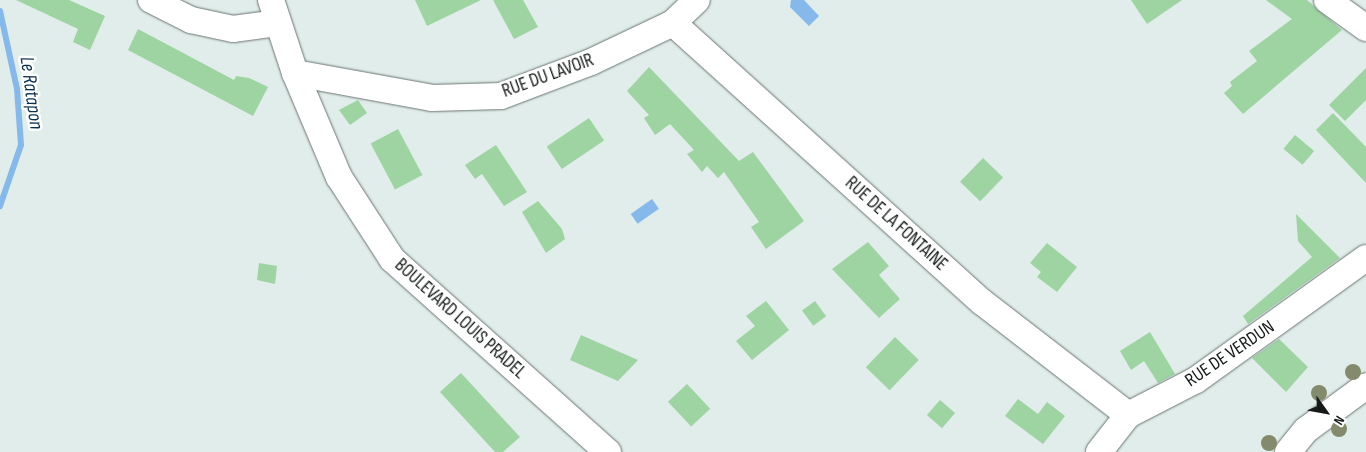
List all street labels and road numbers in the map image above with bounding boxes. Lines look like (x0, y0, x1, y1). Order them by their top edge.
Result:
street label: RUE DU LAVOIR (499, 49, 597, 103)
street label: RUE DE LA FONTAINE (840, 172, 952, 276)
street label: BOULEVARD LOUIS PRADEL (390, 254, 530, 384)
street label: RUE DE VERDUN (1181, 316, 1279, 392)

